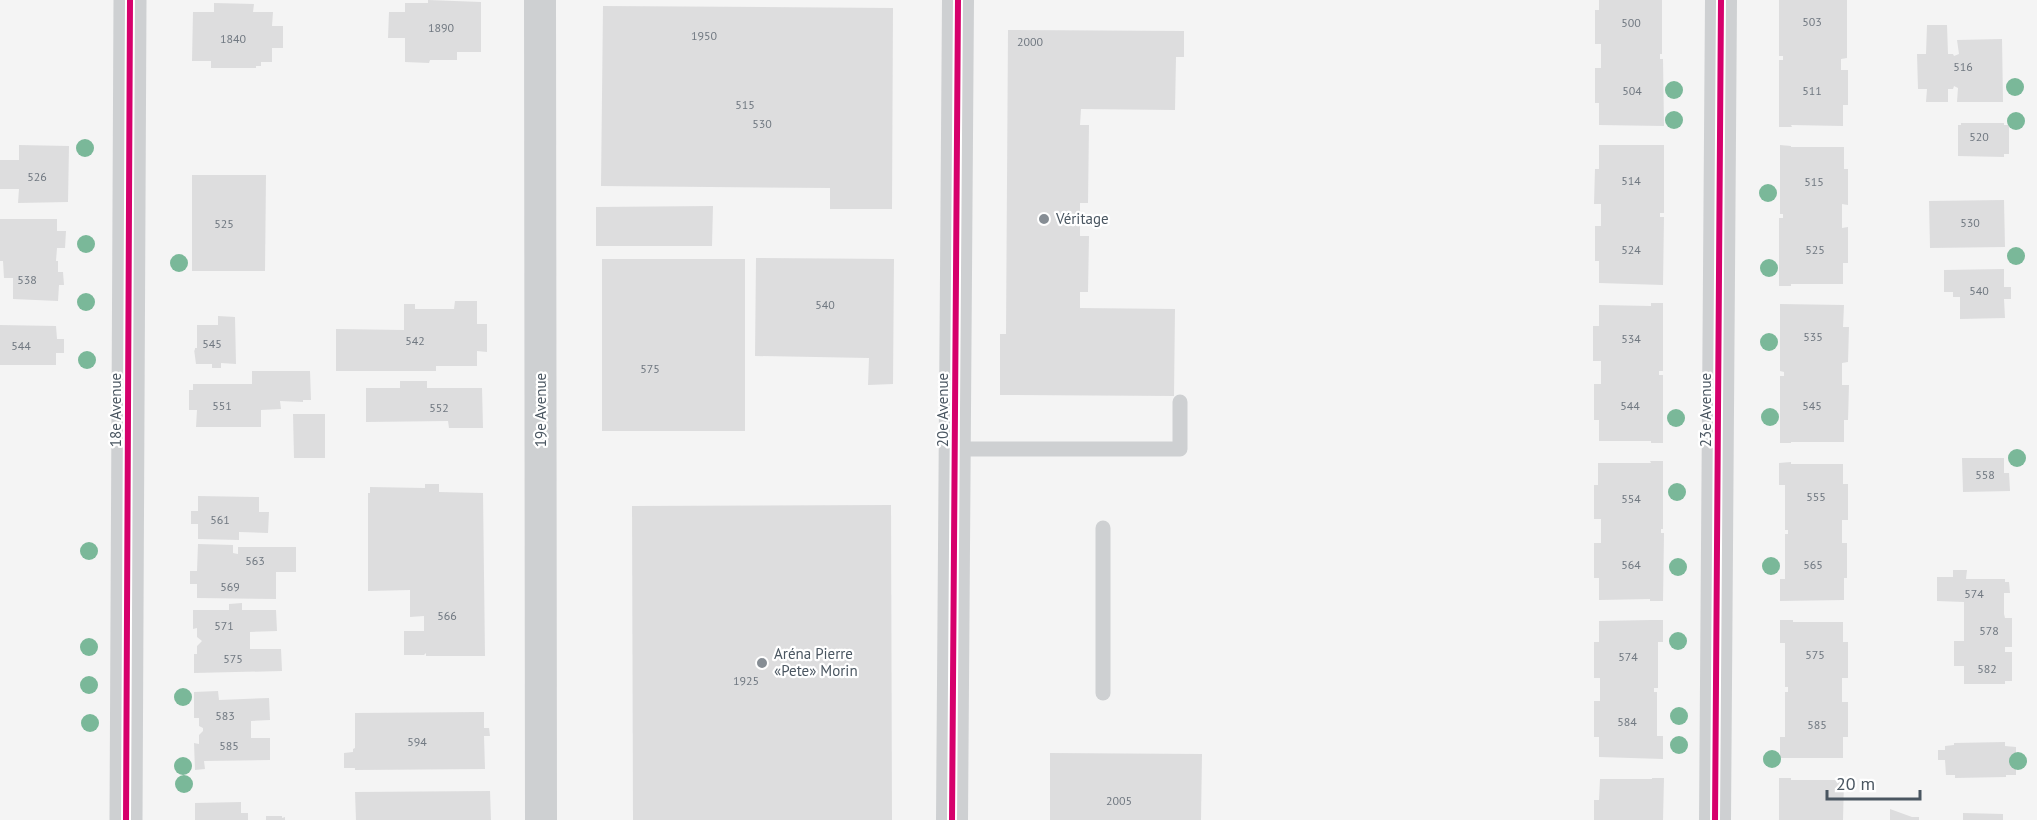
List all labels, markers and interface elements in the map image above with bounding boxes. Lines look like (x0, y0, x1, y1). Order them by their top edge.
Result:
house number: 503 (1802, 14, 1822, 29)
house number: 500 (1621, 15, 1641, 30)
house number: 1890 (428, 20, 455, 35)
house number: 1950 (691, 28, 718, 43)
house number: 1840 (220, 31, 247, 46)
house number: 2000 (1017, 34, 1044, 49)
house number: 516 (1953, 59, 1973, 74)
house number: 504 (1622, 83, 1642, 98)
house number: 511 (1802, 83, 1822, 98)
house number: 515 (735, 97, 755, 112)
house number: 530 (752, 116, 772, 131)
house number: 520 (1969, 129, 1989, 144)
house number: 526 (27, 169, 47, 184)
house number: 514 (1621, 173, 1641, 188)
house number: 515 (1804, 174, 1824, 189)
place label: Véritage (1055, 209, 1109, 228)
marker: Véritage (1037, 212, 1051, 226)
house number: 530 (1960, 215, 1980, 230)
house number: 525 (214, 216, 234, 231)
house number: 524 (1621, 242, 1641, 257)
house number: 525 (1805, 242, 1825, 257)
house number: 538 (17, 272, 37, 287)
house number: 540 (1969, 283, 1989, 298)
house number: 540 (815, 297, 835, 312)
house number: 535 (1803, 329, 1823, 344)
house number: 534 (1621, 331, 1641, 346)
house number: 542 (405, 333, 425, 348)
house number: 545 (202, 336, 222, 351)
house number: 544 (11, 338, 31, 353)
house number: 575 (640, 361, 660, 376)
street label: 18e Avenue (106, 373, 125, 447)
street label: 19e Avenue (531, 373, 550, 447)
street label: 20e Avenue (933, 373, 952, 447)
street label: 23e Avenue (1696, 373, 1715, 447)
house number: 551 (212, 398, 232, 413)
house number: 544 (1620, 398, 1640, 413)
house number: 545 (1802, 398, 1822, 413)
house number: 552 (429, 400, 449, 415)
house number: 558 (1975, 467, 1995, 482)
house number: 555 (1806, 489, 1826, 504)
house number: 554 (1621, 491, 1641, 506)
house number: 561 (210, 512, 230, 527)
house number: 563 (245, 553, 265, 568)
house number: 564 (1621, 557, 1641, 572)
house number: 565 (1803, 557, 1823, 572)
house number: 569 (220, 579, 240, 594)
house number: 574 (1964, 586, 1984, 601)
house number: 566 (437, 608, 457, 623)
house number: 571 (214, 618, 234, 633)
house number: 578 (1979, 623, 1999, 638)
place label: Aréna Pierre «Pete» Morin (774, 644, 858, 680)
house number: 575 (1805, 647, 1825, 662)
house number: 574 (1618, 649, 1638, 664)
house number: 575 (223, 651, 243, 666)
marker: Aréna Pierre «Pete» Morin (755, 656, 769, 670)
house number: 582 (1977, 661, 1997, 676)
house number: 1925 (733, 673, 759, 688)
house number: 583 (215, 708, 235, 723)
house number: 584 (1617, 714, 1637, 729)
house number: 585 (1807, 717, 1827, 732)
house number: 594 (407, 734, 427, 749)
house number: 585 (219, 738, 239, 753)
scale bar (1827, 763, 1920, 801)
text: 20 m (1836, 772, 1875, 795)
house number: 2005 (1106, 793, 1132, 808)

